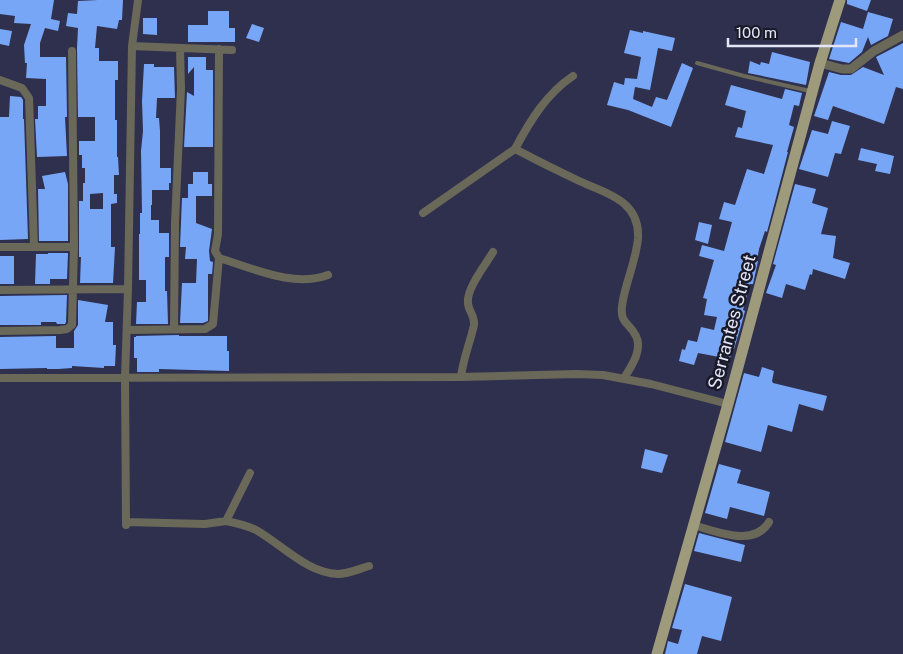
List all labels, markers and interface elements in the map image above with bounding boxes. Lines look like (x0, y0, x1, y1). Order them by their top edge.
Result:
scale bar (728, 15, 856, 47)
text: 100 m (736, 24, 777, 41)
street label: Serrantes Street (703, 252, 760, 392)

